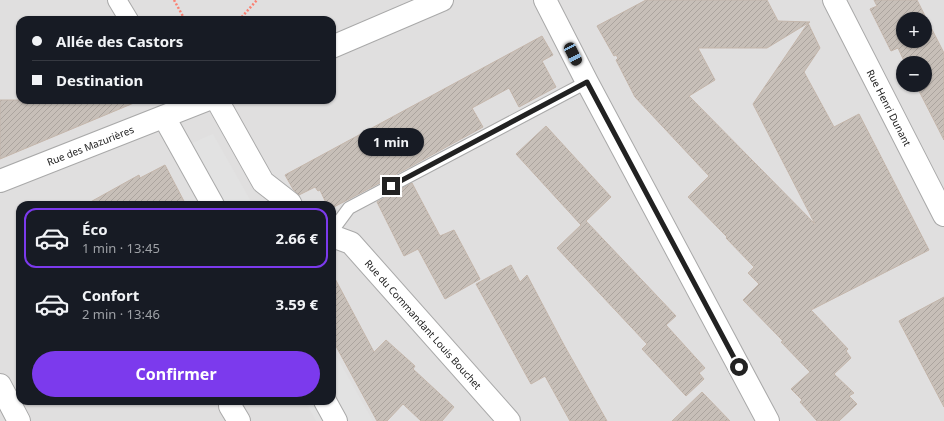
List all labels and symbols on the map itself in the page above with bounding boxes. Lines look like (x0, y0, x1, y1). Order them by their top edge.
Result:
car (562, 41, 584, 67)
street label: Rue Henri Dunant (864, 67, 915, 149)
street label: Rue des Mazurières (45, 122, 136, 169)
callout: 1 min (358, 128, 424, 156)
route end (382, 177, 400, 195)
street label: Rue du Commandant Louis Bouchet (362, 256, 485, 393)
route start (730, 358, 748, 376)

